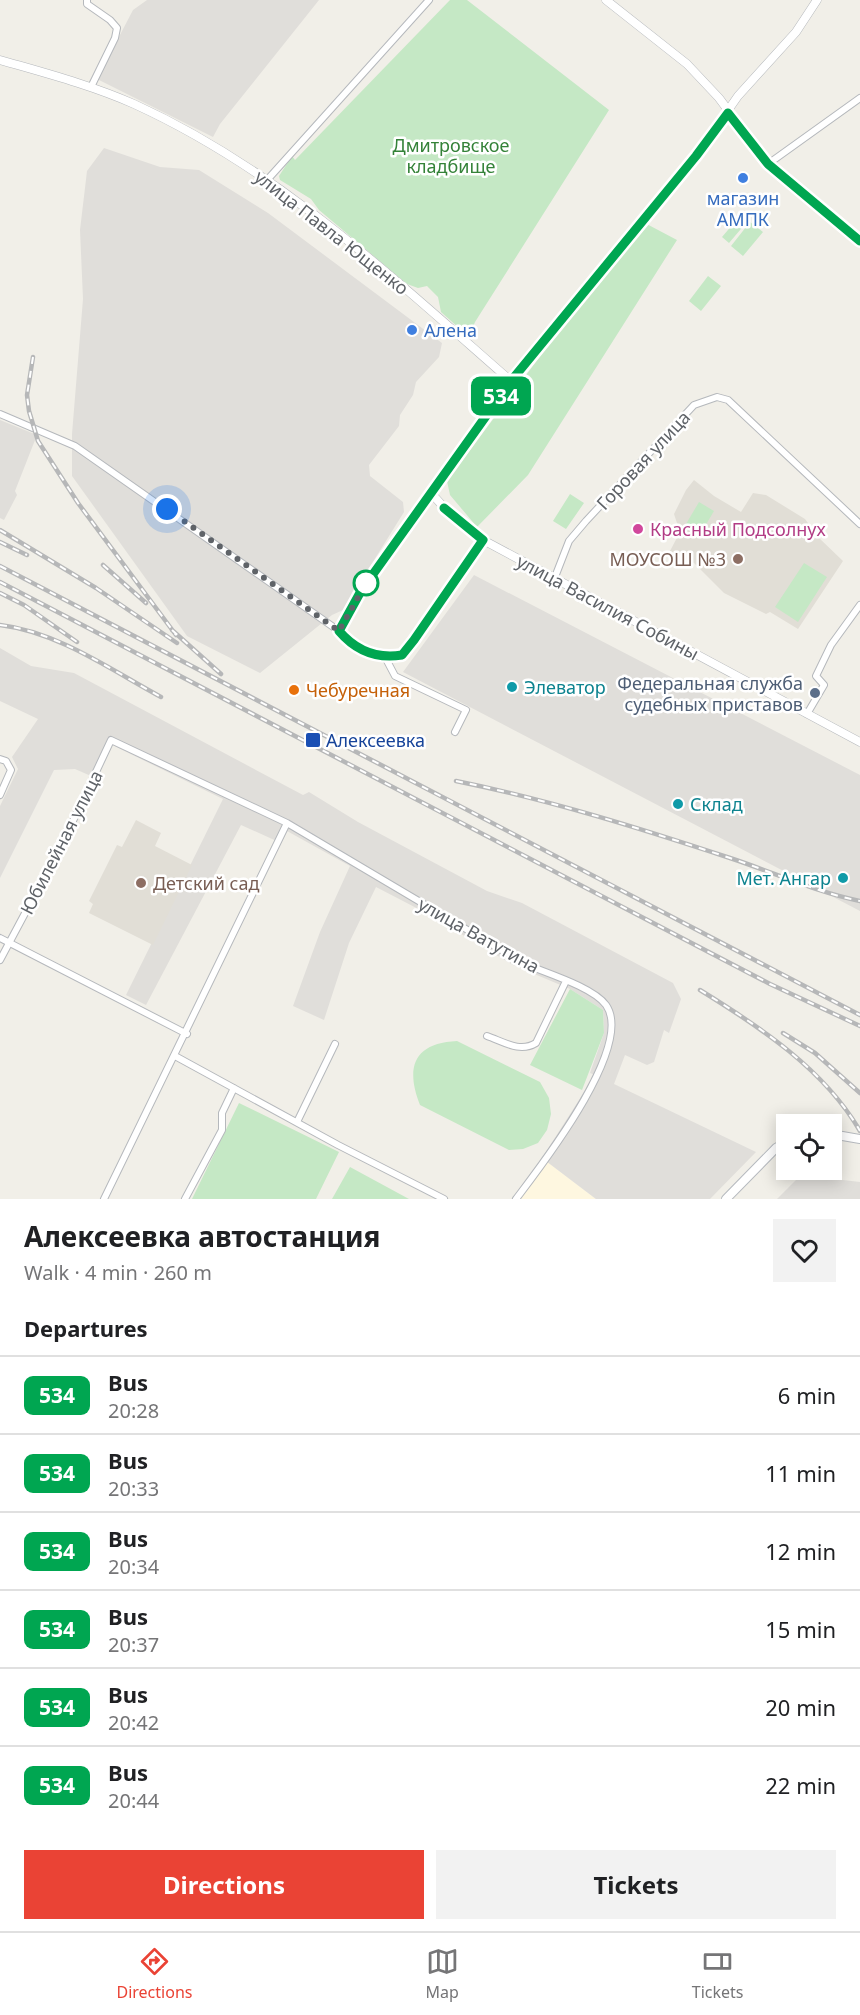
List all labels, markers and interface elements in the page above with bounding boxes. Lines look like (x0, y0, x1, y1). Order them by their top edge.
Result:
park label: Дмитровское кладбище (393, 133, 510, 178)
street label: улица Павла Ющенко (250, 164, 414, 300)
marker: магазин АМПК (736, 171, 750, 185)
place label: магазин АМПК (707, 186, 779, 231)
place label: Алена (424, 318, 477, 342)
marker: Алена (405, 323, 419, 337)
line badge: 534 (466, 376, 536, 416)
text: 534 (483, 382, 519, 410)
street label: Горовая улица (591, 405, 695, 515)
your location (152, 494, 182, 524)
place label: Красный Подсолнух (650, 517, 826, 541)
marker: Красный Подсолнух (631, 522, 645, 536)
place label: МОУСОШ №3 (610, 547, 726, 571)
street label: улица Василия Собины (513, 549, 703, 665)
marker: МОУСОШ №3 (731, 552, 745, 566)
unlabelled marker (353, 570, 379, 596)
place label: Федеральная служба судебных приставов (617, 671, 803, 716)
place label: Элеватор (524, 675, 606, 699)
place label: Чебуречная (306, 678, 410, 702)
marker: Элеватор (505, 680, 519, 694)
marker: Чебуречная (287, 683, 301, 697)
marker: Федеральная служба судебных приставов (808, 686, 822, 700)
place label: Алексеевка (326, 728, 425, 752)
marker: Алексеевка (304, 731, 322, 749)
street label: Юбилейная улица (14, 766, 108, 918)
place label: Склад (690, 792, 743, 816)
marker: Склад (671, 797, 685, 811)
place label: Мет. Ангар (736, 866, 831, 890)
place label: Детский сад (153, 871, 259, 895)
marker: Мет. Ангар (836, 871, 850, 885)
marker: Детский сад (134, 876, 148, 890)
street label: улица Ватутина (414, 892, 544, 978)
map controls (776, 1114, 842, 1180)
button: locate (776, 1114, 842, 1180)
text: Алексеевка автостанция (24, 1217, 381, 1255)
button: heart (773, 1219, 836, 1282)
text: Walk · 4 min · 260 m (24, 1259, 212, 1286)
text: Departures (24, 1313, 148, 1343)
text: Bus (108, 1367, 148, 1397)
text: 6 min (778, 1380, 836, 1410)
text: 534 (39, 1381, 75, 1409)
text: 20:28 (108, 1397, 159, 1424)
text: Bus (108, 1445, 148, 1475)
text: 11 min (765, 1458, 836, 1488)
text: 534 (39, 1459, 75, 1487)
text: 20:33 (108, 1475, 159, 1502)
text: Bus (108, 1523, 148, 1553)
text: 12 min (765, 1536, 836, 1566)
text: 534 (39, 1537, 75, 1565)
text: 20:34 (108, 1553, 159, 1580)
text: Bus (108, 1601, 148, 1631)
text: 15 min (765, 1614, 836, 1644)
text: 534 (39, 1615, 75, 1643)
text: 20:37 (108, 1631, 159, 1658)
text: Bus (108, 1679, 148, 1709)
text: 20 min (765, 1692, 836, 1722)
text: 534 (39, 1693, 75, 1721)
text: 20:42 (108, 1709, 159, 1736)
text: Bus (108, 1757, 148, 1787)
text: 22 min (765, 1770, 836, 1800)
text: 534 (39, 1771, 75, 1799)
text: 20:44 (108, 1787, 159, 1814)
button: Directions (24, 1850, 424, 1919)
button: Tickets (436, 1850, 836, 1919)
tab: Directions (117, 1945, 192, 2003)
tab: Map (425, 1945, 459, 2003)
tab: Tickets (692, 1945, 743, 2003)

